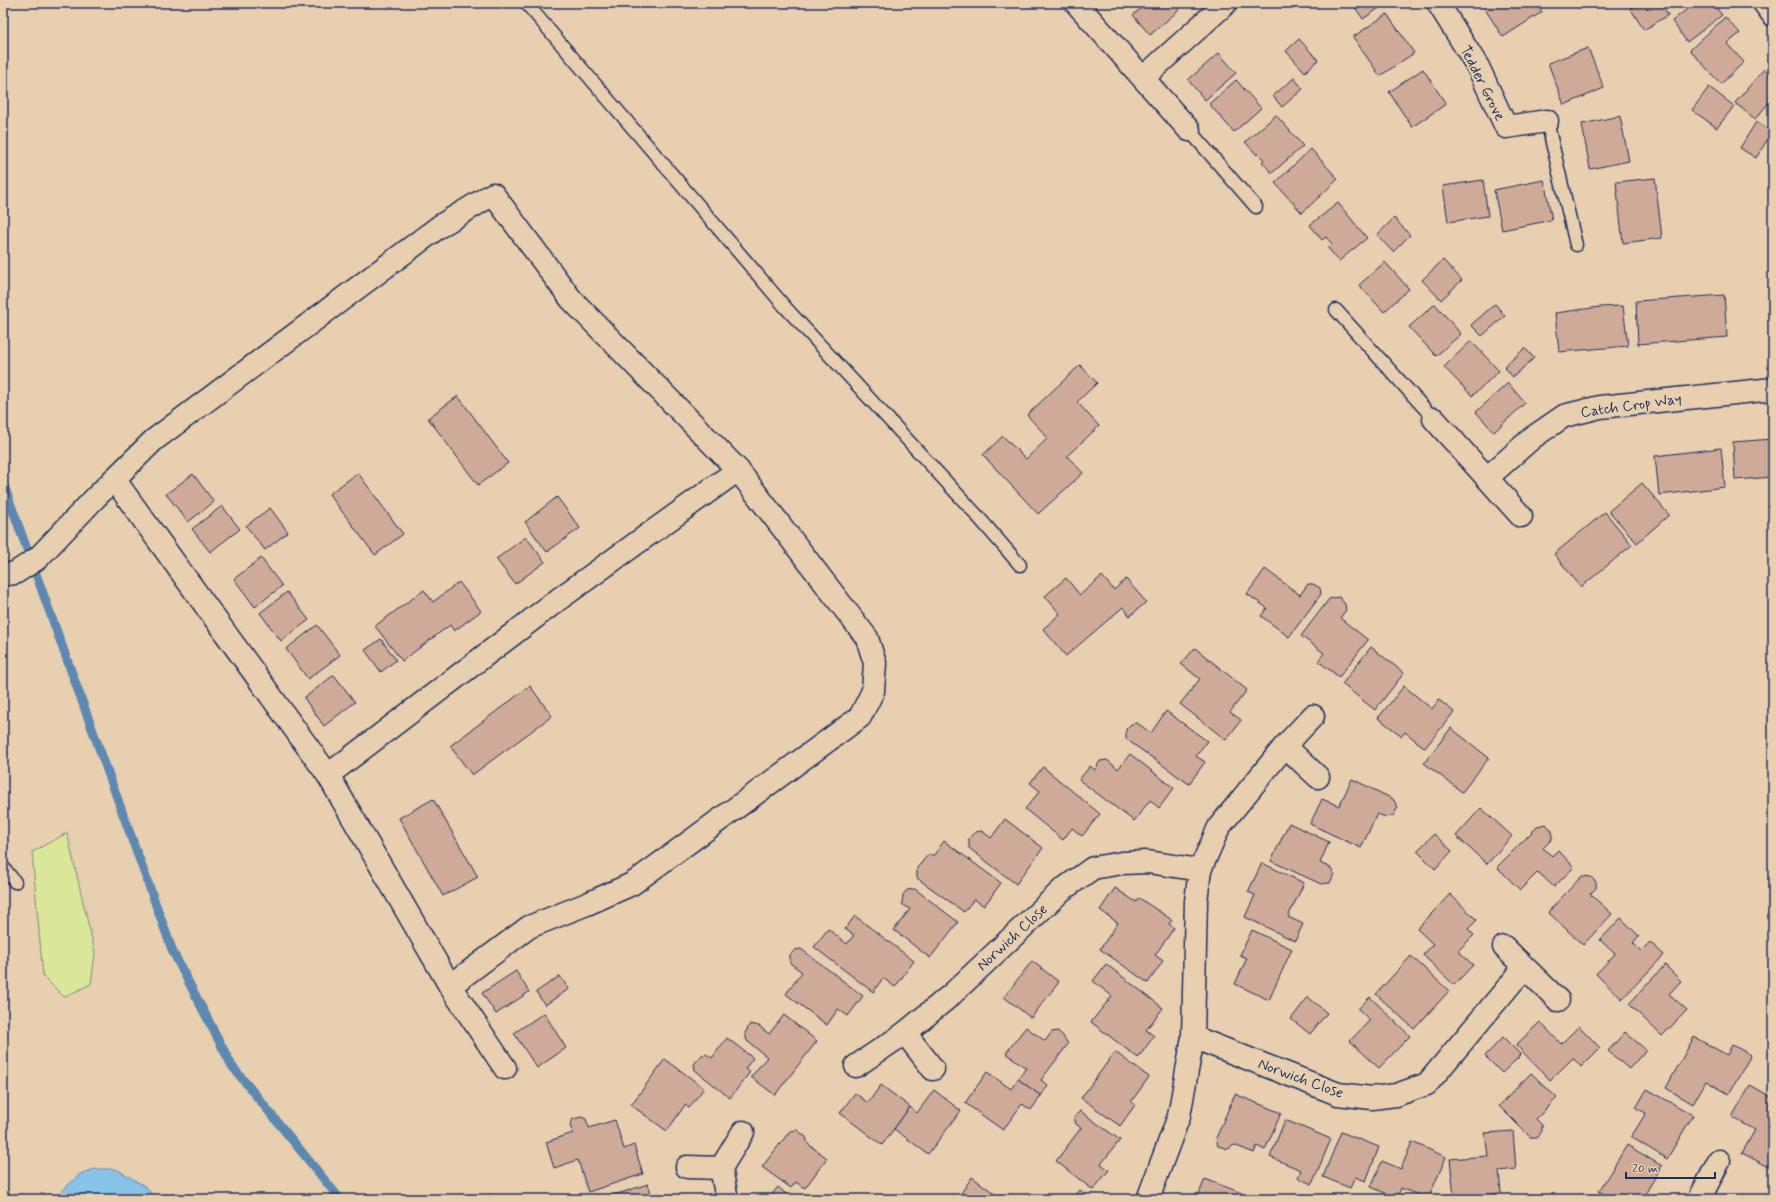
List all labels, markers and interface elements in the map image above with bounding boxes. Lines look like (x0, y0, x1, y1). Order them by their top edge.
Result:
street label: Tedder Grove (1455, 42, 1510, 124)
street label: Catch Crop Way (1579, 389, 1683, 423)
street label: Norwich Close (973, 900, 1052, 976)
street label: Norwich Close (1255, 1054, 1346, 1104)
scale bar (1626, 1154, 1715, 1180)
text: 20 m (1632, 1161, 1658, 1177)

